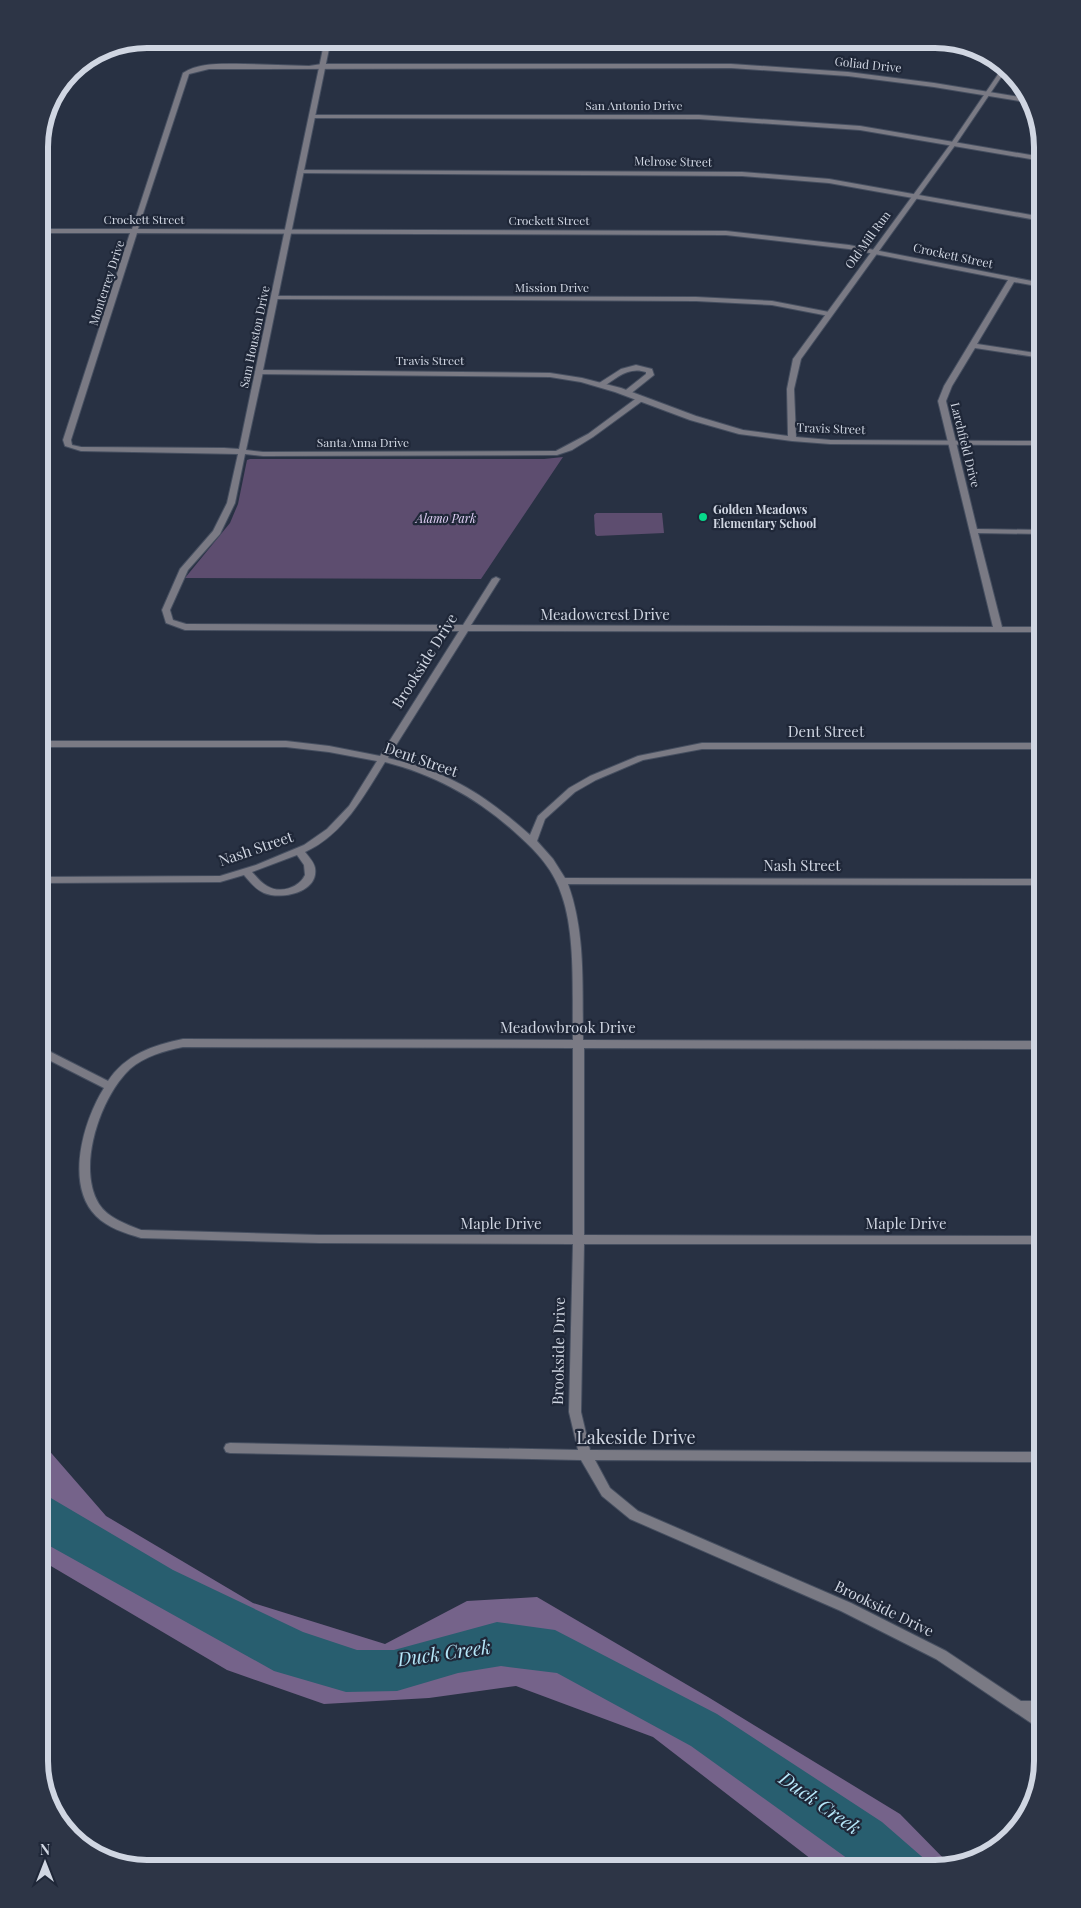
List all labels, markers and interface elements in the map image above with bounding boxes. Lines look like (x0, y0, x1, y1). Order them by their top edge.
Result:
street label: Goliad Drive (834, 53, 902, 75)
street label: San Antonio Drive (585, 97, 683, 113)
street label: Melrose Street (634, 152, 713, 170)
street label: Old Mill Run (841, 207, 894, 272)
street label: Crockett Street (103, 211, 185, 227)
street label: Crockett Street (508, 212, 590, 228)
street label: Monterrey Drive (85, 238, 127, 327)
street label: Crockett Street (912, 239, 995, 271)
street label: Mission Drive (515, 279, 589, 295)
street label: Sam Houston Drive (235, 284, 273, 389)
street label: Travis Street (396, 352, 465, 368)
street label: Larchfield Drive (948, 401, 984, 489)
street label: Travis Street (796, 419, 866, 437)
street label: Santa Anna Drive (317, 434, 409, 450)
place label: Golden Meadows Elementary School (713, 501, 817, 531)
park label: Alamo Park (414, 510, 476, 526)
marker: Golden Meadows Elementary School (697, 511, 709, 523)
street label: Meadowcrest Drive (540, 604, 670, 624)
street label: Brookside Drive (387, 609, 461, 712)
street label: Dent Street (788, 721, 865, 741)
street label: Dent Street (382, 737, 461, 781)
street label: Nash Street (216, 826, 296, 870)
street label: Nash Street (763, 855, 841, 875)
street label: Meadowbrook Drive (500, 1017, 636, 1037)
street label: Maple Drive (460, 1213, 542, 1233)
street label: Maple Drive (865, 1213, 947, 1233)
street label: Brookside Drive (547, 1297, 569, 1405)
street label: Lakeside Drive (576, 1425, 696, 1449)
street label: Brookside Drive (832, 1575, 937, 1641)
water label: Duck Creek (395, 1633, 492, 1672)
water label: Duck Creek (774, 1764, 867, 1840)
north arrow (20, 1838, 70, 1888)
text: N (40, 1840, 50, 1859)

